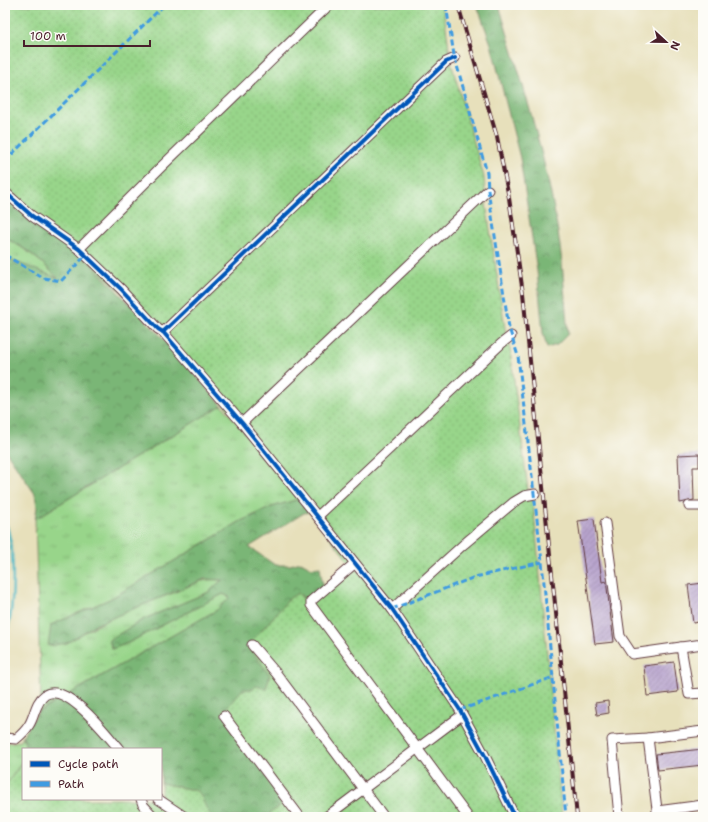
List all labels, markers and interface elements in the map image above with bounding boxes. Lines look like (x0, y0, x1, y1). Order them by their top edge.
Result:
scale bar (24, 22, 150, 48)
north arrow (646, 22, 686, 62)
text: 100 m (30, 28, 66, 44)
text: N (666, 39, 683, 53)
legend (22, 748, 162, 800)
text: Cycle path (58, 756, 119, 772)
text: Path (58, 776, 84, 792)

